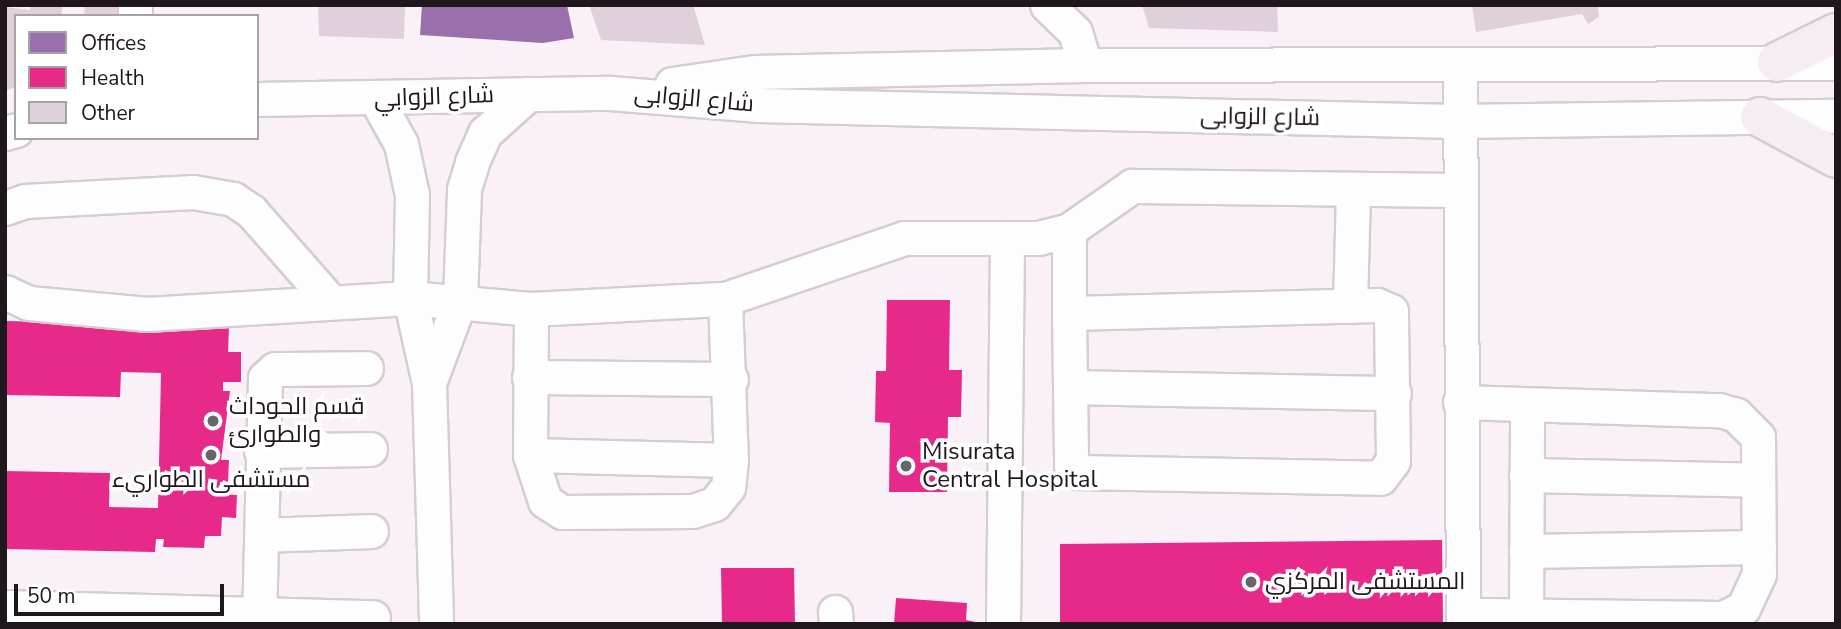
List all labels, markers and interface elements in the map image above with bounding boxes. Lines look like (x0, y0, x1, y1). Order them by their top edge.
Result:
legend (14, 14, 259, 140)
text: Offices (81, 29, 146, 57)
text: Health (81, 64, 145, 92)
street label: شارع الزوابى (633, 79, 755, 119)
street label: شارع الزوابي (373, 81, 495, 113)
text: Other (81, 99, 135, 127)
street label: شارع الزوابى (1200, 102, 1320, 132)
place label: قسم الحوداث والطوارئ (229, 393, 365, 449)
marker: قسم الحوداث والطوارئ (203, 411, 223, 431)
place label: Misurata Central Hospital (922, 438, 1098, 494)
marker: مستشفى الطواريء (203, 447, 219, 463)
marker: Misurata Central Hospital (896, 456, 916, 476)
place label: مستشفى الطواريء (112, 466, 310, 494)
place label: المستشفى المركزي (1265, 568, 1465, 596)
scale bar (18, 570, 228, 614)
marker: المستشفى المركزي (1243, 574, 1259, 590)
text: 50 m (27, 582, 76, 610)

